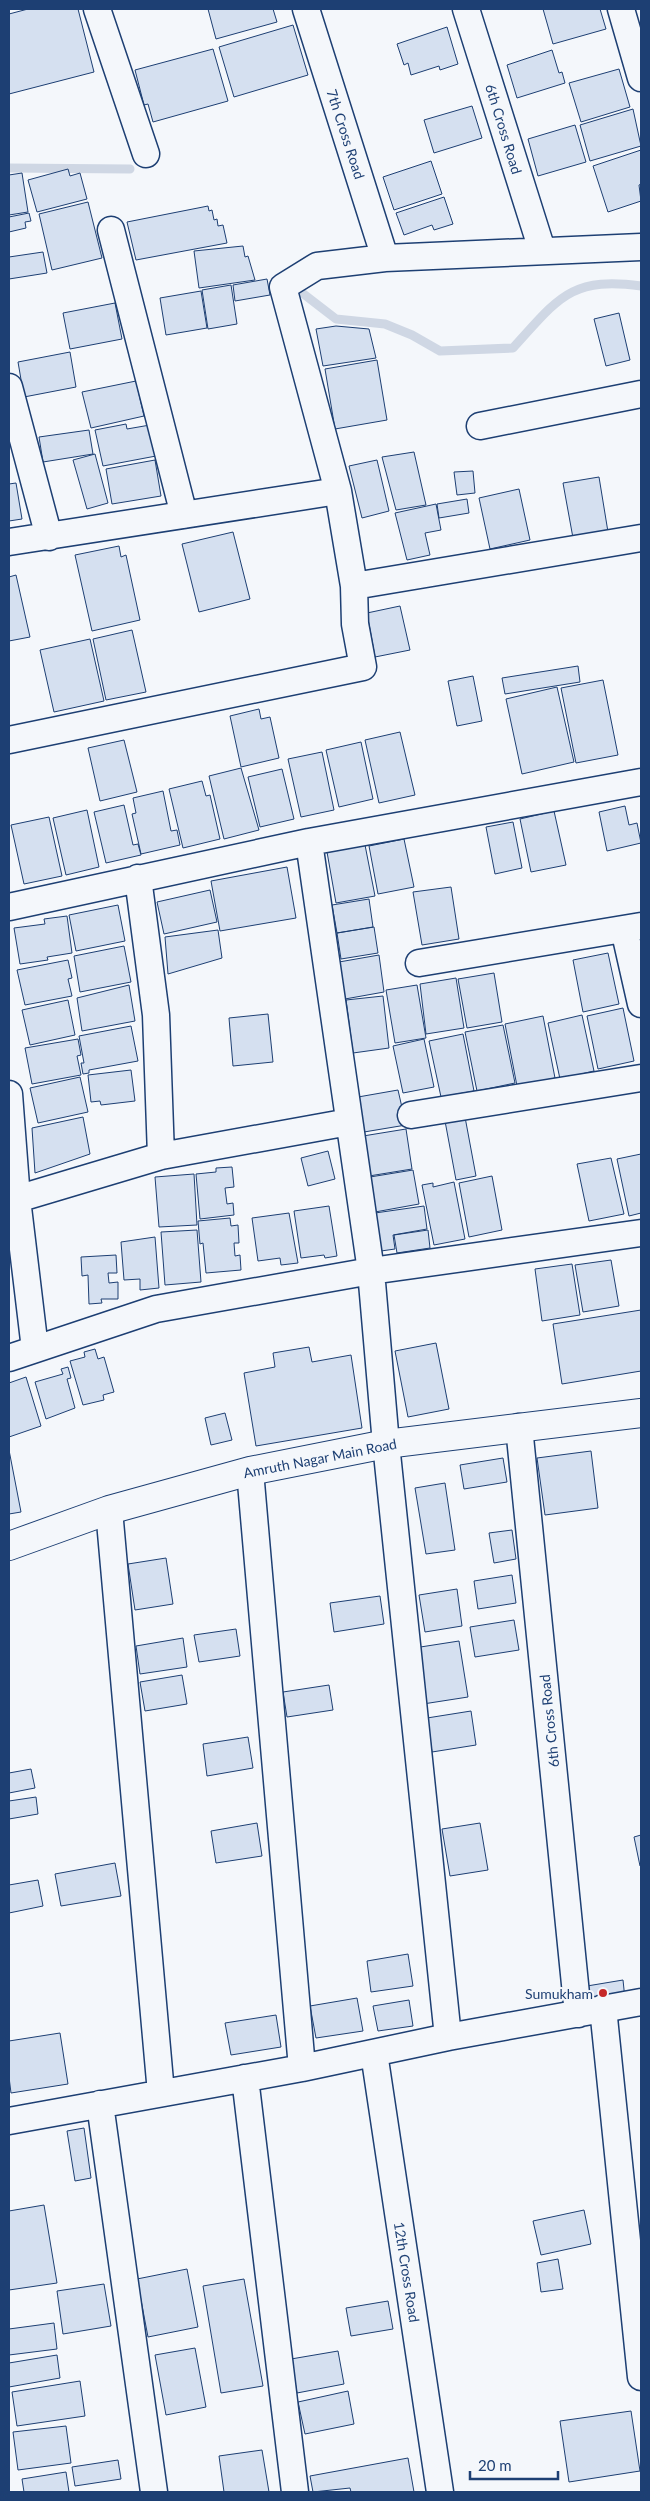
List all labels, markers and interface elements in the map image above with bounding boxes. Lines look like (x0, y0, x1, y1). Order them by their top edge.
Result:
street label: 6th Cross Road (482, 82, 526, 176)
street label: 7th Cross Road (323, 87, 369, 181)
street label: Amruth Nagar Main Road (242, 1435, 398, 1481)
street label: 6th Cross Road (536, 1674, 562, 1768)
place label: Sumukham (525, 1985, 593, 2002)
marker: Sumukham (597, 1987, 609, 1999)
street label: 12th Cross Road (391, 2221, 423, 2323)
scale bar (470, 2448, 558, 2480)
text: 20 m (478, 2456, 512, 2474)

